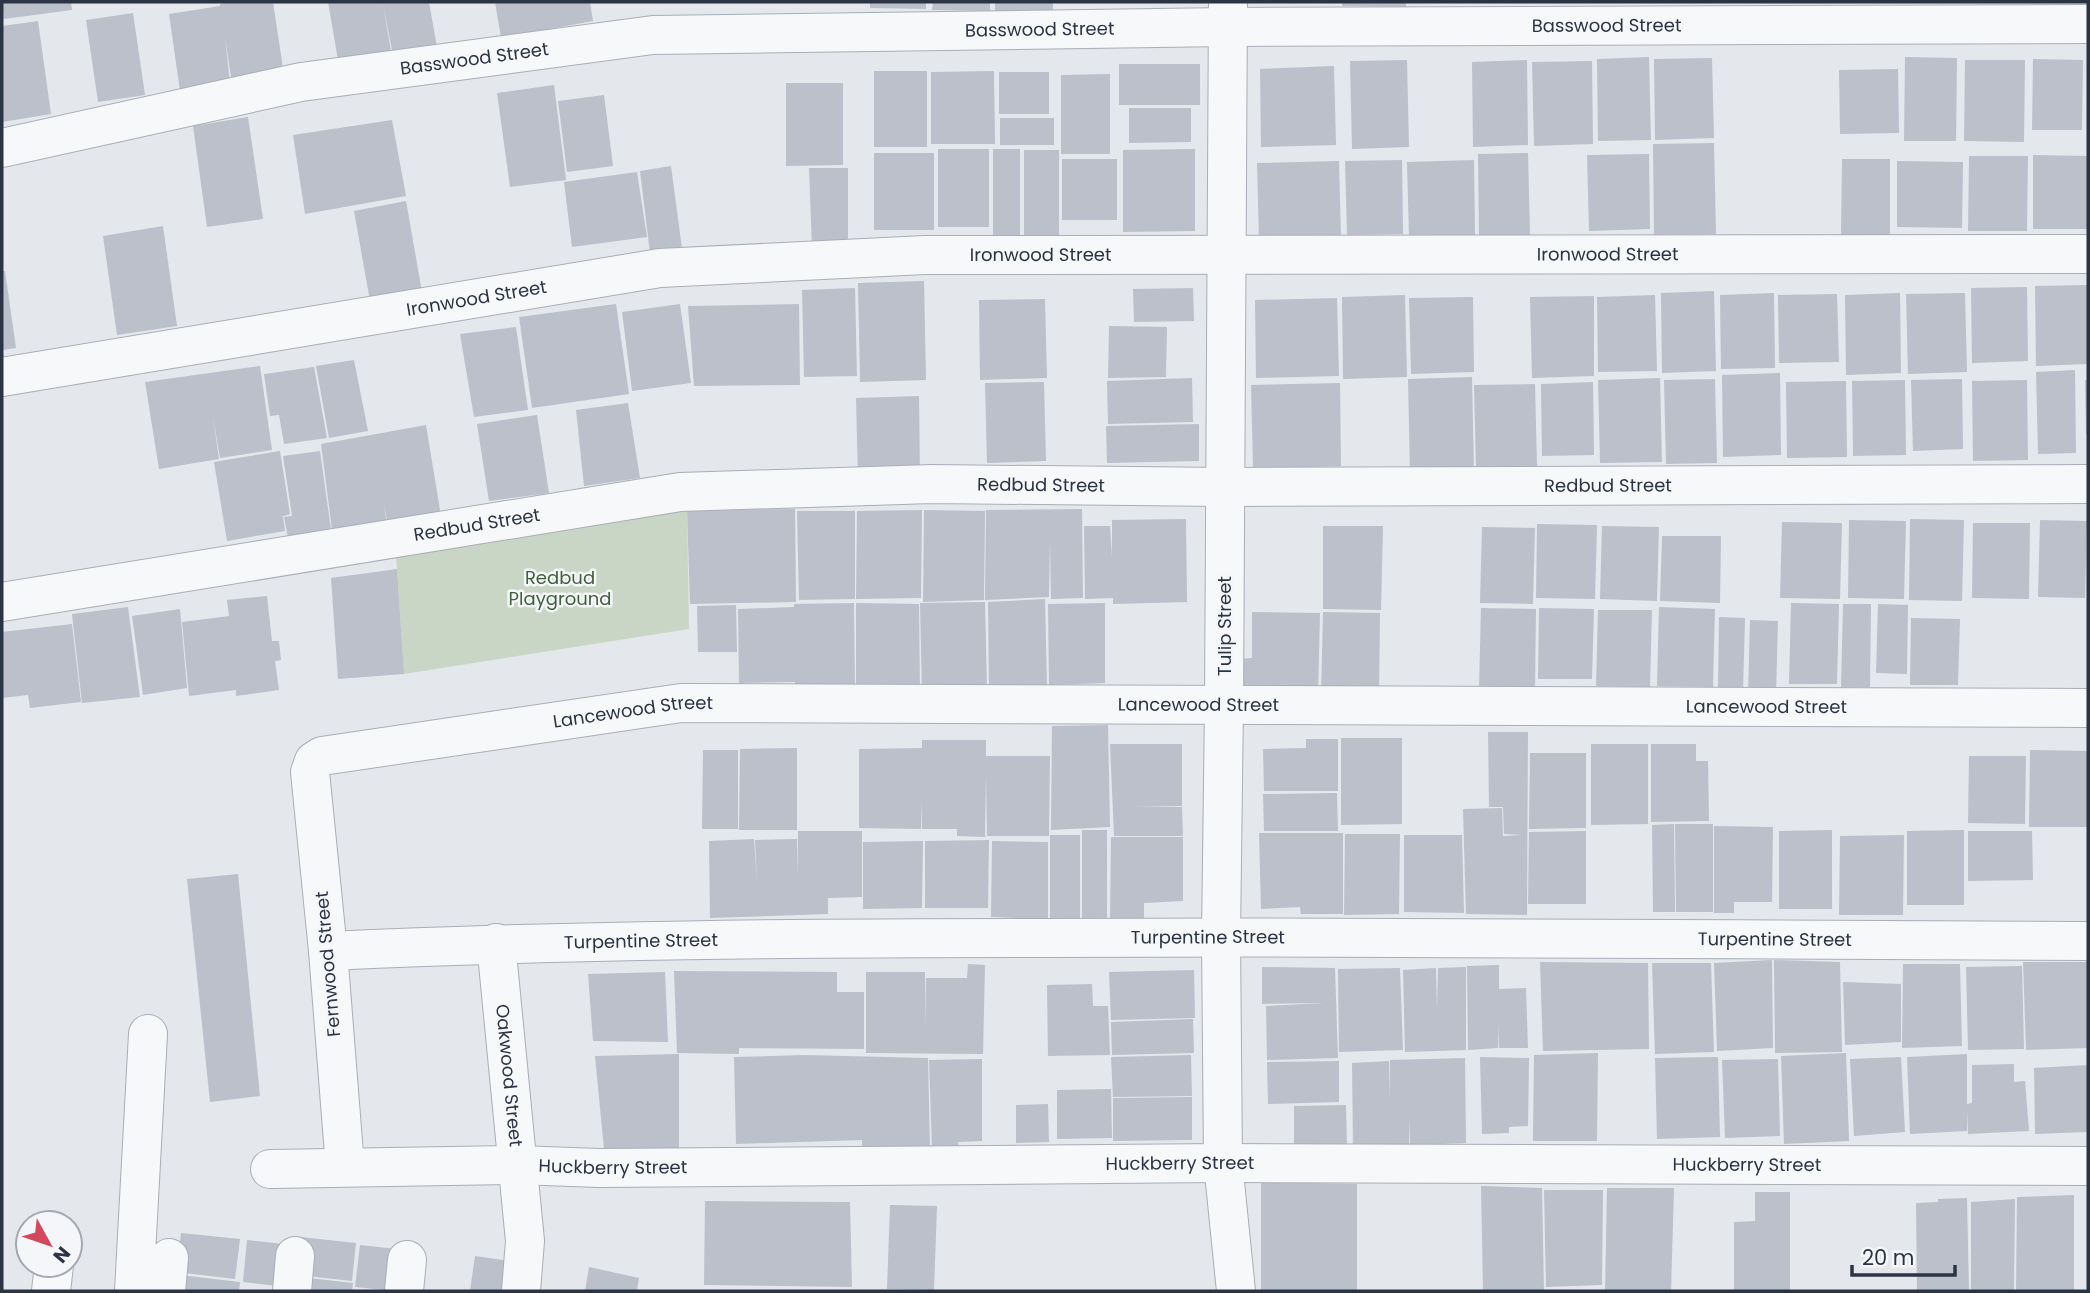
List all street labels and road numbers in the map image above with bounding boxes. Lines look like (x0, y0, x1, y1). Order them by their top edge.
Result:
street label: Basswood Street (1532, 12, 1681, 38)
street label: Basswood Street (965, 16, 1115, 43)
street label: Basswood Street (398, 36, 550, 81)
street label: Ironwood Street (1537, 241, 1679, 266)
street label: Ironwood Street (970, 242, 1112, 267)
street label: Ironwood Street (404, 274, 548, 322)
street label: Redbud Street (977, 471, 1105, 498)
street label: Redbud Street (1544, 472, 1672, 498)
street label: Redbud Street (412, 502, 542, 547)
street label: Tulip Street (1212, 576, 1237, 676)
street label: Lancewood Street (551, 690, 713, 734)
street label: Lancewood Street (1118, 692, 1279, 717)
street label: Lancewood Street (1686, 694, 1847, 719)
street label: Fernwood Street (309, 890, 346, 1038)
street label: Turpentine Street (1131, 924, 1285, 950)
street label: Turpentine Street (1698, 926, 1852, 952)
street label: Turpentine Street (563, 927, 718, 955)
street label: Oakwood Street (490, 1003, 529, 1148)
street label: Huckberry Street (1105, 1150, 1254, 1176)
street label: Huckberry Street (1672, 1152, 1821, 1177)
street label: Huckberry Street (538, 1153, 687, 1180)

